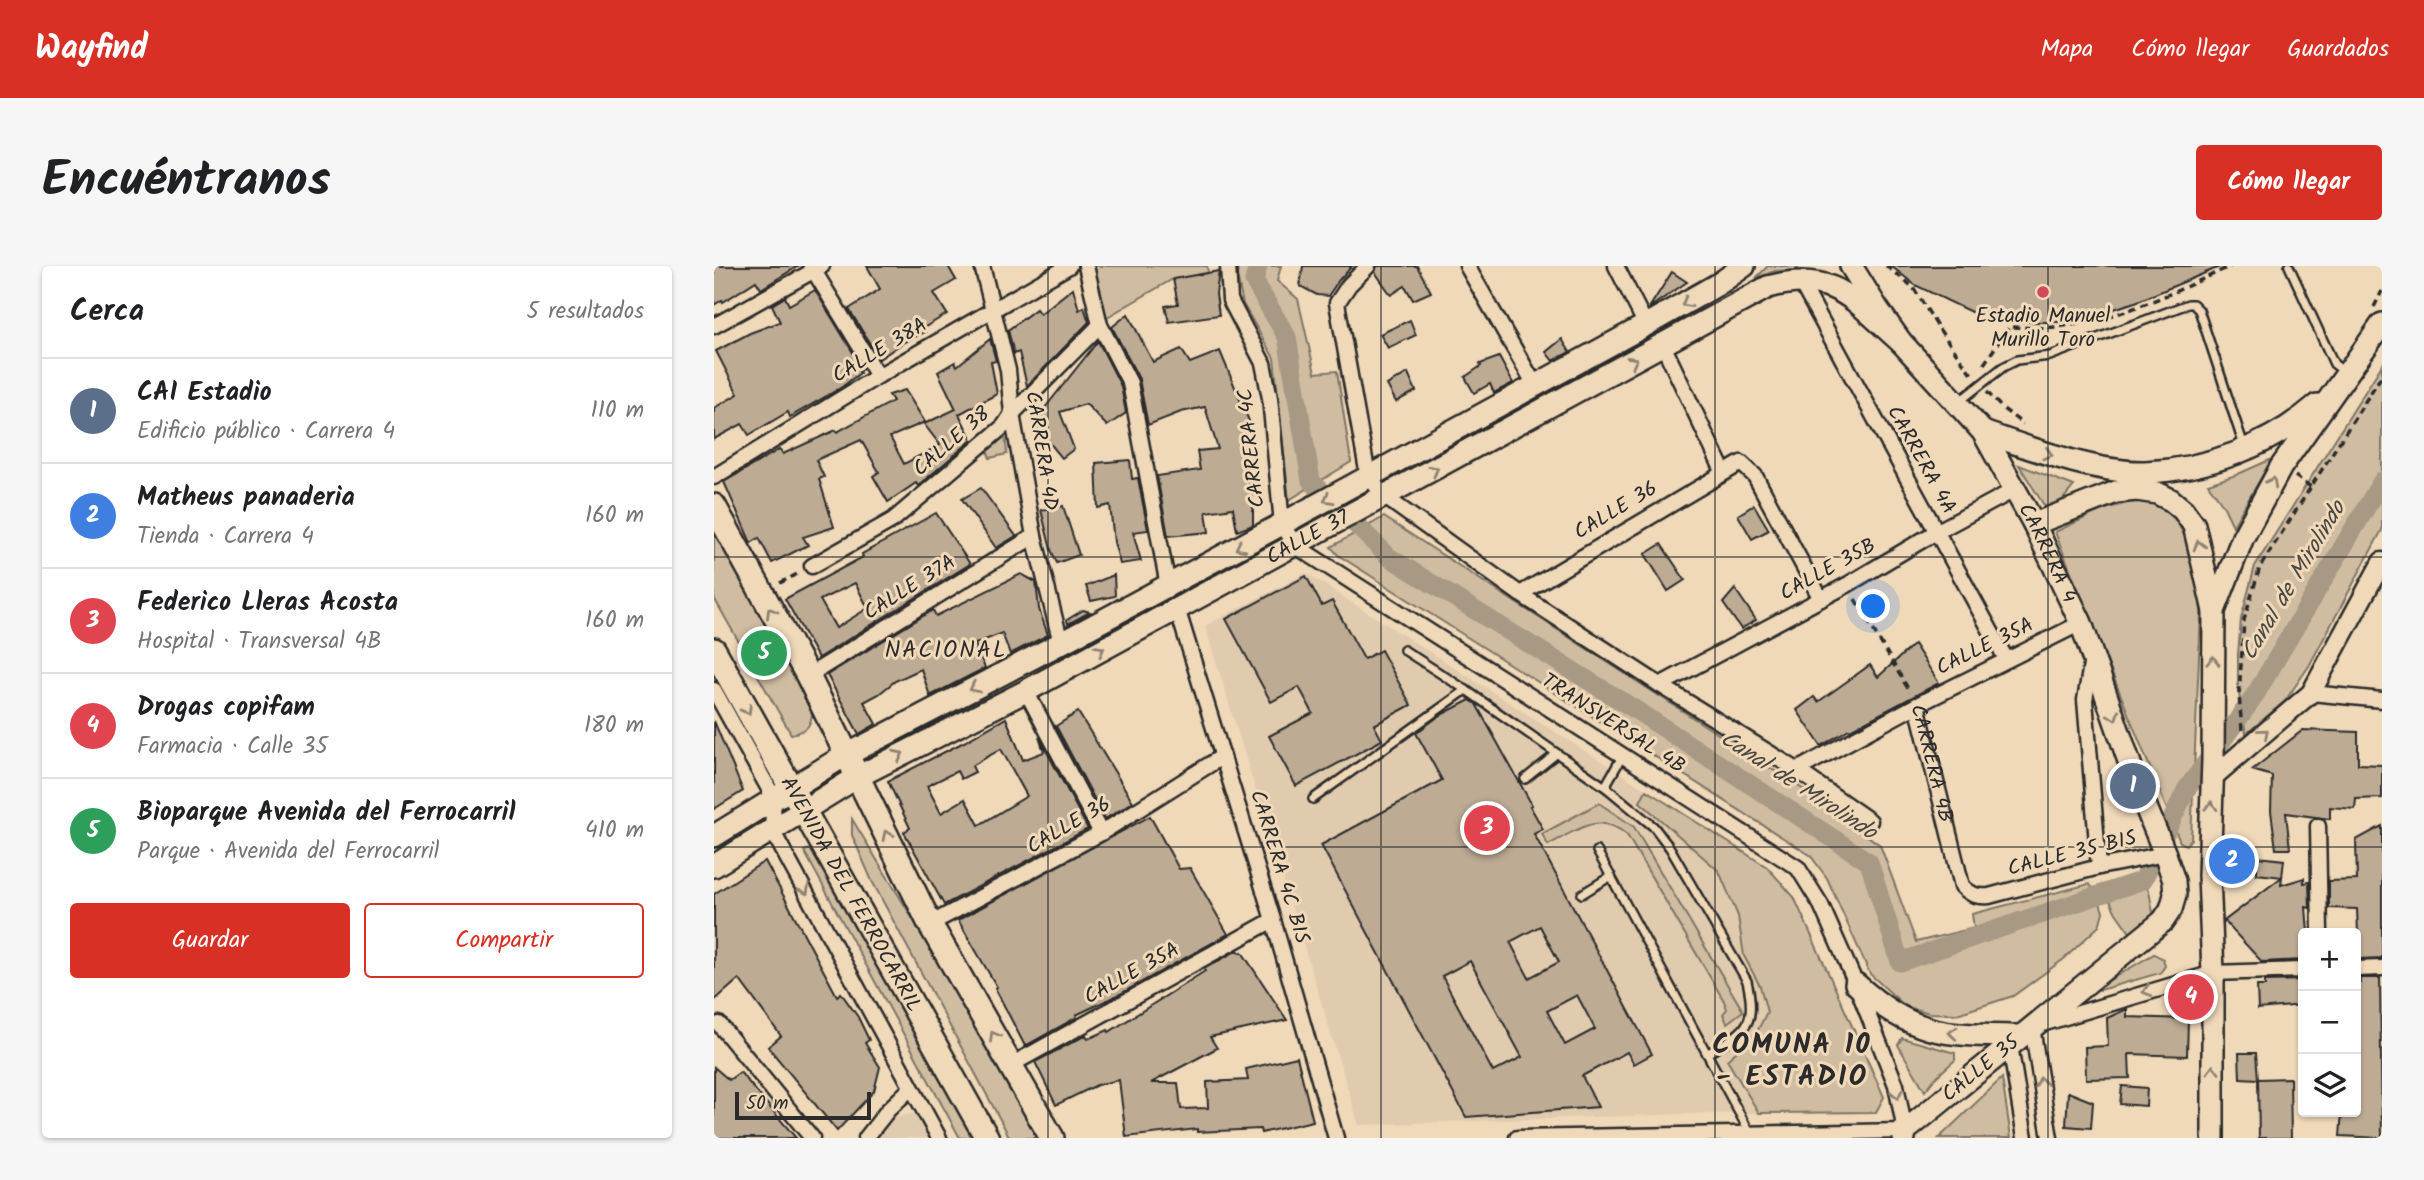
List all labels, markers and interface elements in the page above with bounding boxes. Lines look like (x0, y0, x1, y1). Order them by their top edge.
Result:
text: Wayfind (35, 23, 148, 76)
text: Mapa (2040, 30, 2093, 69)
text: Cómo llegar (2131, 30, 2249, 69)
text: Guardados (2287, 30, 2389, 69)
text: Encuéntranos (42, 143, 331, 221)
button: Cómo llegar (2196, 145, 2382, 220)
marker: Estadio Manuel Murillo Toro (2035, 284, 2051, 300)
text: Cerca (70, 288, 144, 336)
text: 5 resultados (527, 294, 644, 330)
one-way arrow (1681, 294, 1694, 307)
place label: Estadio Manuel Murillo Toro (1976, 300, 2110, 357)
street label: CALLE 38A (826, 309, 934, 393)
one-way arrow (1626, 356, 1639, 370)
text: CAI Estadio (137, 372, 272, 414)
street label: CARRERA 4C (1229, 387, 1275, 509)
street label: CARRERA 4D (1015, 389, 1067, 513)
text: 1 (90, 393, 96, 429)
text: 110 m (591, 393, 644, 429)
street label: CALLE 38 (906, 399, 998, 485)
street label: CARRERA 4A (1877, 400, 1965, 520)
text: Edificio público · Carrera 4 (137, 414, 395, 450)
one-way arrow (2042, 445, 2054, 460)
one-way arrow (1426, 465, 1439, 479)
street label: CALLE 36 (1568, 473, 1664, 549)
text: Matheus panaderia (137, 477, 355, 519)
one-way arrow (2264, 477, 2278, 490)
one-way arrow (1322, 491, 1335, 504)
water label: Canal de Mirolindo (2232, 493, 2357, 668)
street label: CARRERA 4 (2009, 497, 2086, 608)
text: 2 (86, 498, 100, 534)
text: 160 m (585, 498, 644, 534)
street label: CALLE 37 (1260, 501, 1357, 574)
text: Tienda · Carrera 4 (137, 519, 314, 555)
street label: CALLE 35B (1774, 530, 1882, 610)
one-way arrow (1235, 539, 1247, 552)
one-way arrow (2193, 539, 2207, 551)
street label: CALLE 37A (857, 547, 963, 629)
text: Federico Lleras Acosta (137, 582, 398, 624)
your location (1856, 589, 1890, 623)
text: 3 (87, 603, 99, 639)
text: 160 m (585, 603, 644, 639)
one-way arrow (767, 606, 780, 619)
street label: CALLE 35A (1931, 609, 2039, 685)
text: Hospital · Transversal 4B (137, 624, 382, 660)
pin: 5 (741, 627, 787, 679)
district label: NACIONAL (885, 633, 1007, 669)
one-way arrow (1093, 645, 1106, 658)
one-way arrow (2205, 655, 2221, 666)
street label: TRANSVERSAL 4B (1534, 665, 1692, 783)
one-way arrow (969, 679, 981, 693)
text: Drogas copifam (137, 687, 315, 729)
street label: CARRERA 4B (1901, 701, 1962, 826)
one-way arrow (739, 702, 752, 715)
text: 4 (87, 708, 99, 744)
text: 180 m (584, 708, 644, 744)
one-way arrow (2106, 710, 2120, 722)
water label: Canal de Mirolindo (1713, 722, 1885, 851)
text: Farmacia · Calle 35 (137, 729, 328, 765)
one-way arrow (2255, 729, 2268, 741)
one-way arrow (892, 750, 904, 764)
pin: 1 (2110, 760, 2156, 812)
street label: AVENIDA DEL FERROCARRIL (771, 770, 930, 1019)
street label: CARRERA 4C BIS (1240, 786, 1318, 948)
street label: CALLE 36 (1021, 789, 1117, 863)
text: Bioparque Avenida del Ferrocarril (137, 792, 515, 834)
one-way arrow (2203, 801, 2219, 811)
pin: 3 (1464, 802, 1510, 854)
text: 5 (87, 813, 99, 849)
text: 410 m (585, 813, 644, 849)
street label: CALLE 35 BIS (2004, 822, 2140, 886)
one-way arrow (882, 830, 896, 842)
text: Parque · Avenida del Ferrocarril (137, 834, 439, 870)
pin: 2 (2209, 835, 2255, 887)
one-way arrow (796, 883, 810, 895)
button: Guardar (70, 903, 350, 978)
button: Compartir (364, 903, 644, 978)
map controls (2298, 928, 2361, 1117)
button: + (2298, 928, 2361, 991)
street label: CALLE 35A (1078, 934, 1186, 1014)
pin: 4 (2168, 971, 2214, 1023)
one-way arrow (2142, 983, 2154, 997)
button: − (2298, 991, 2361, 1054)
district label: COMUNA 10 - ESTADIO (1712, 1023, 1872, 1100)
street label: CALLE 35 (1935, 1026, 2029, 1111)
one-way arrow (1947, 1026, 1959, 1041)
one-way arrow (989, 1031, 1002, 1043)
button: layers (2298, 1054, 2361, 1117)
one-way arrow (2205, 1064, 2221, 1075)
one-way arrow (2034, 1077, 2049, 1088)
one-way arrow (1889, 1088, 1904, 1100)
scale bar (735, 1089, 872, 1121)
text: 50 m (746, 1089, 788, 1119)

